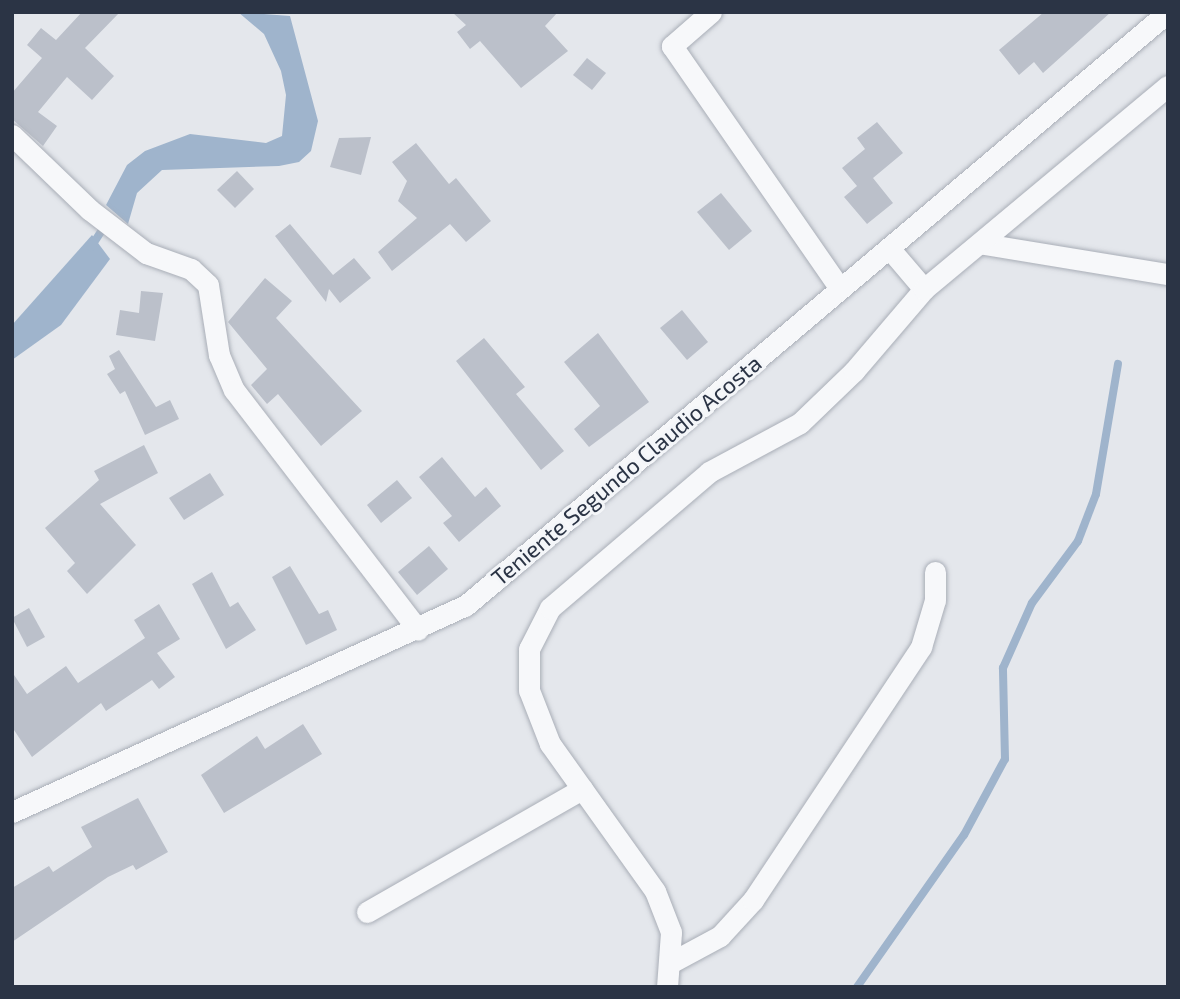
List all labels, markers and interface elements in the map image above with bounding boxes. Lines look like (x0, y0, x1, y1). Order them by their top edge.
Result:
street label: Teniente Segundo Claudio Acosta (485, 349, 767, 591)

